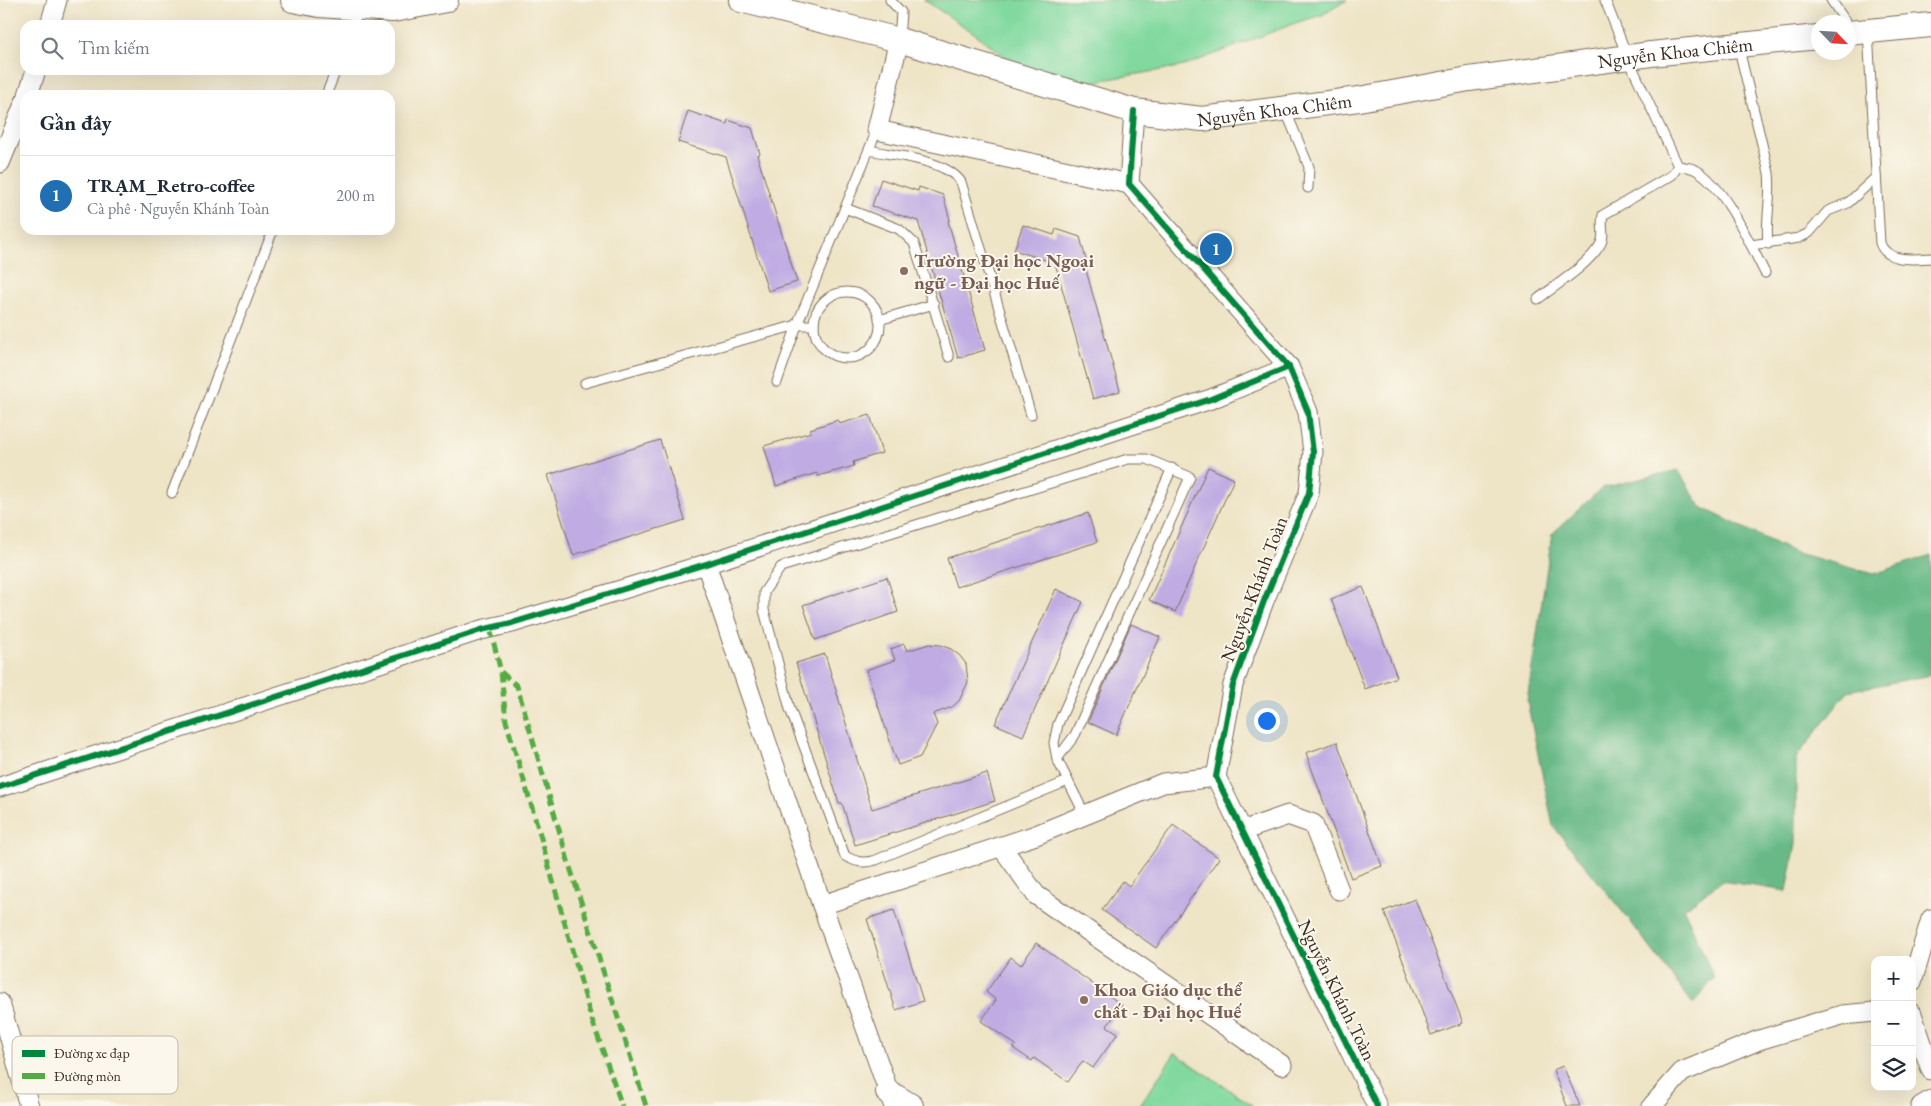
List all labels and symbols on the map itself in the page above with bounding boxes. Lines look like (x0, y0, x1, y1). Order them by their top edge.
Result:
north arrow (1811, 15, 1856, 60)
street label: Nguyễn Khoa Chiêm (1596, 31, 1754, 74)
street label: Nguyễn Khoa Chiêm (1196, 87, 1354, 132)
pin: 1 (1200, 230, 1232, 268)
place label: Trường Đại học Ngoại ngữ - Đại học Huế (914, 248, 1094, 295)
marker: Trường Đại học Ngoại ngữ - Đại học Huế (898, 265, 910, 277)
street label: Nguyễn Khánh Toàn (1215, 513, 1293, 665)
your location (1254, 708, 1280, 734)
street label: Nguyễn Khánh Toàn (1292, 915, 1382, 1065)
place label: Khoa Giáo dục thể chất - Đại học Huế (1094, 977, 1243, 1024)
marker: Khoa Giáo dục thể chất - Đại học Huế (1078, 994, 1090, 1006)
legend (12, 1036, 178, 1094)
text: Đường xe đạp (54, 1044, 130, 1062)
text: Đường mòn (54, 1067, 122, 1085)

